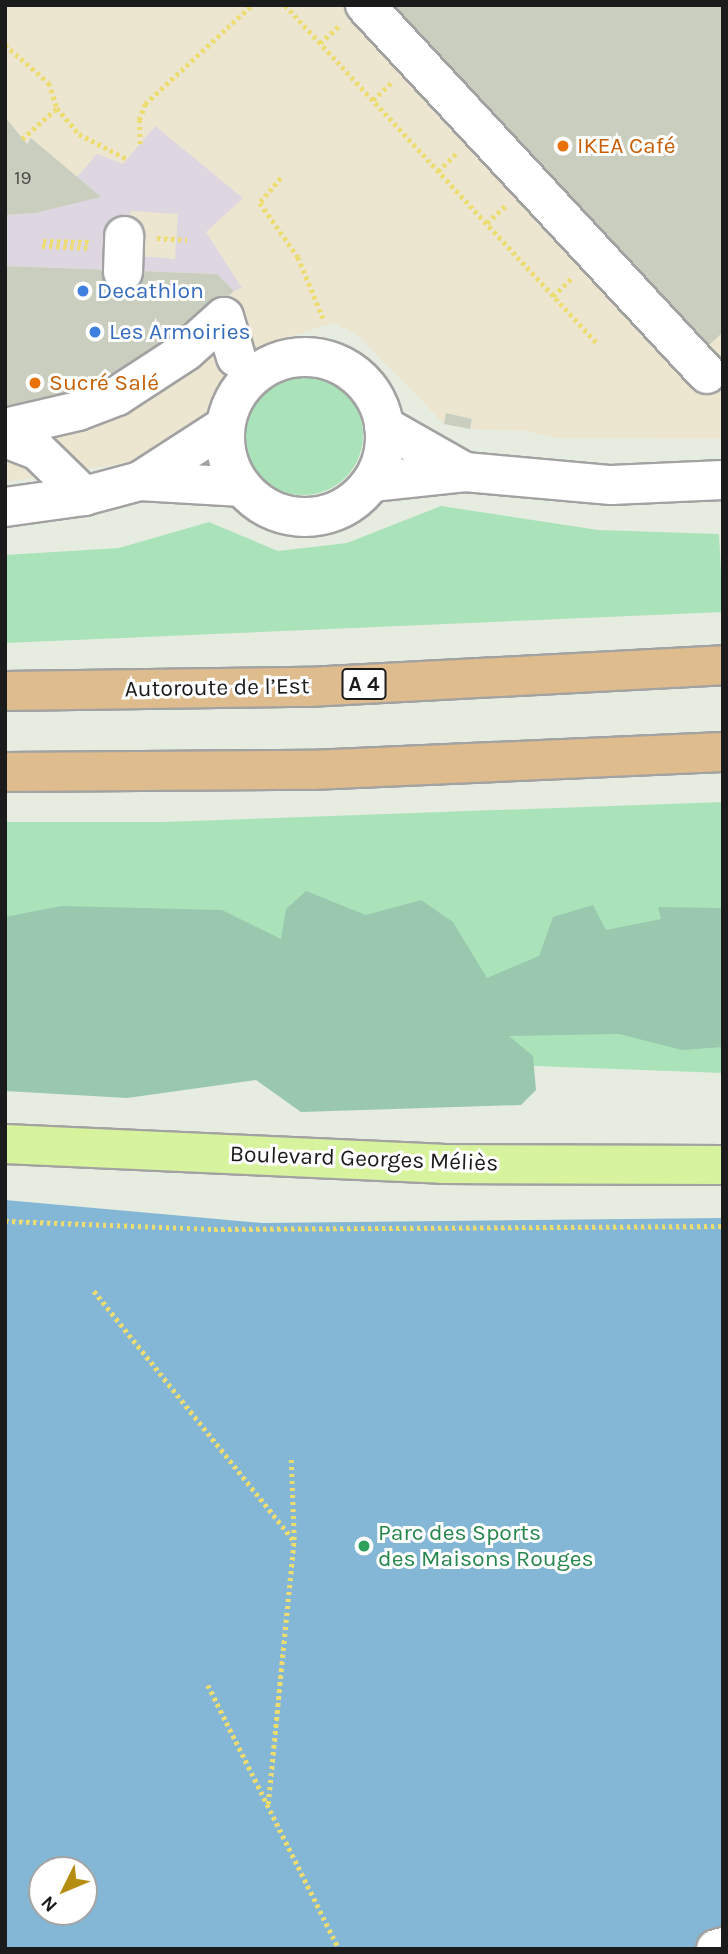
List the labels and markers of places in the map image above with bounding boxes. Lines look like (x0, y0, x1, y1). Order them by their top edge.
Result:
place label: IKEA Café (577, 132, 675, 160)
marker: IKEA Café (555, 138, 571, 154)
place label: Decathlon (97, 277, 204, 305)
marker: Decathlon (75, 283, 91, 299)
place label: Les Armoiries (109, 318, 251, 346)
marker: Les Armoiries (87, 324, 103, 340)
place label: Sucré Salé (49, 369, 159, 397)
marker: Sucré Salé (27, 375, 43, 391)
place label: Parc des Sports des Maisons Rouges (378, 1519, 594, 1573)
marker: Parc des Sports des Maisons Rouges (356, 1538, 372, 1554)

